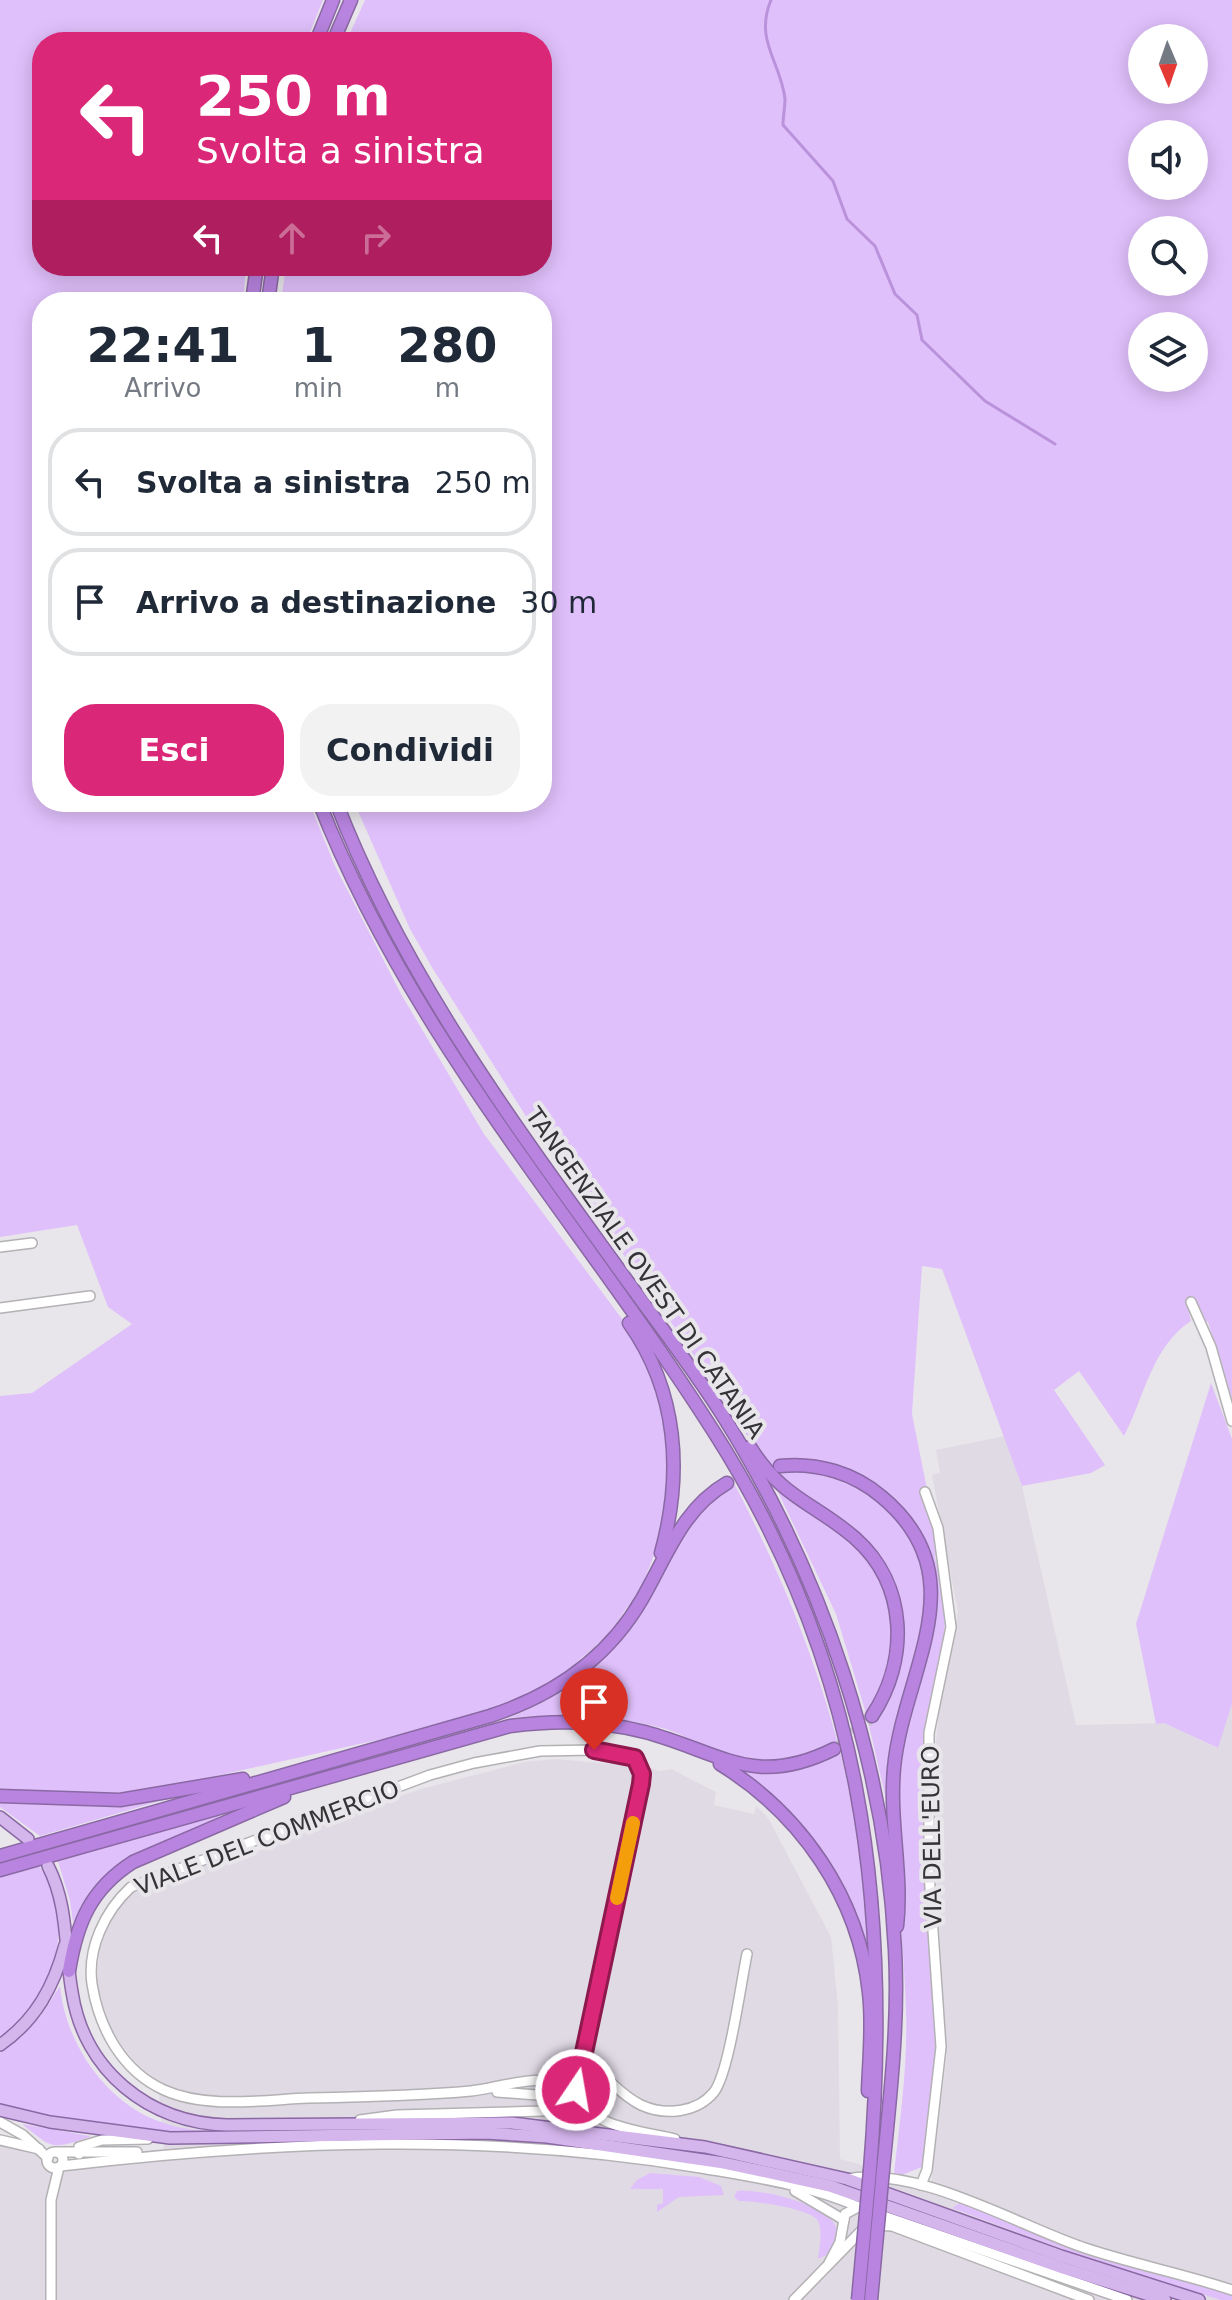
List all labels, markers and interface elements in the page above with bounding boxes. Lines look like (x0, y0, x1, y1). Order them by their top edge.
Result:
north arrow (1128, 24, 1208, 104)
map controls (1128, 24, 1208, 392)
text: 250 m (196, 63, 391, 128)
icon: left (64, 64, 168, 168)
button: sound (1128, 120, 1208, 200)
text: Svolta a sinistra (196, 130, 485, 171)
icon: left (186, 216, 230, 260)
icon: ahead (270, 216, 314, 260)
icon: right (354, 216, 398, 260)
button: search (1128, 216, 1208, 296)
button: layers (1128, 312, 1208, 392)
text: 22:41 (86, 317, 239, 373)
text: 1 (302, 317, 335, 373)
text: 280 (397, 317, 497, 373)
text: Arrivo (124, 373, 202, 403)
text: min (294, 373, 343, 403)
text: m (435, 373, 460, 403)
icon: left (68, 460, 112, 504)
text: Svolta a sinistra (136, 465, 411, 500)
text: 250 m (435, 465, 531, 500)
icon: arrive (68, 580, 112, 624)
text: Arrivo a destinazione (136, 585, 496, 620)
text: 30 m (520, 585, 597, 620)
button: Esci (64, 704, 284, 796)
button: Condividi (300, 704, 520, 796)
street label: TANGENZIALE OVEST DI CATANIA (519, 1101, 771, 1444)
pin (560, 1668, 628, 1750)
icon: arrive (572, 1680, 616, 1724)
street label: VIA DELL'EURO (916, 1745, 948, 1929)
street label: VIALE DEL COMMERCIO (131, 1775, 403, 1901)
position arrow (534, 2048, 618, 2132)

